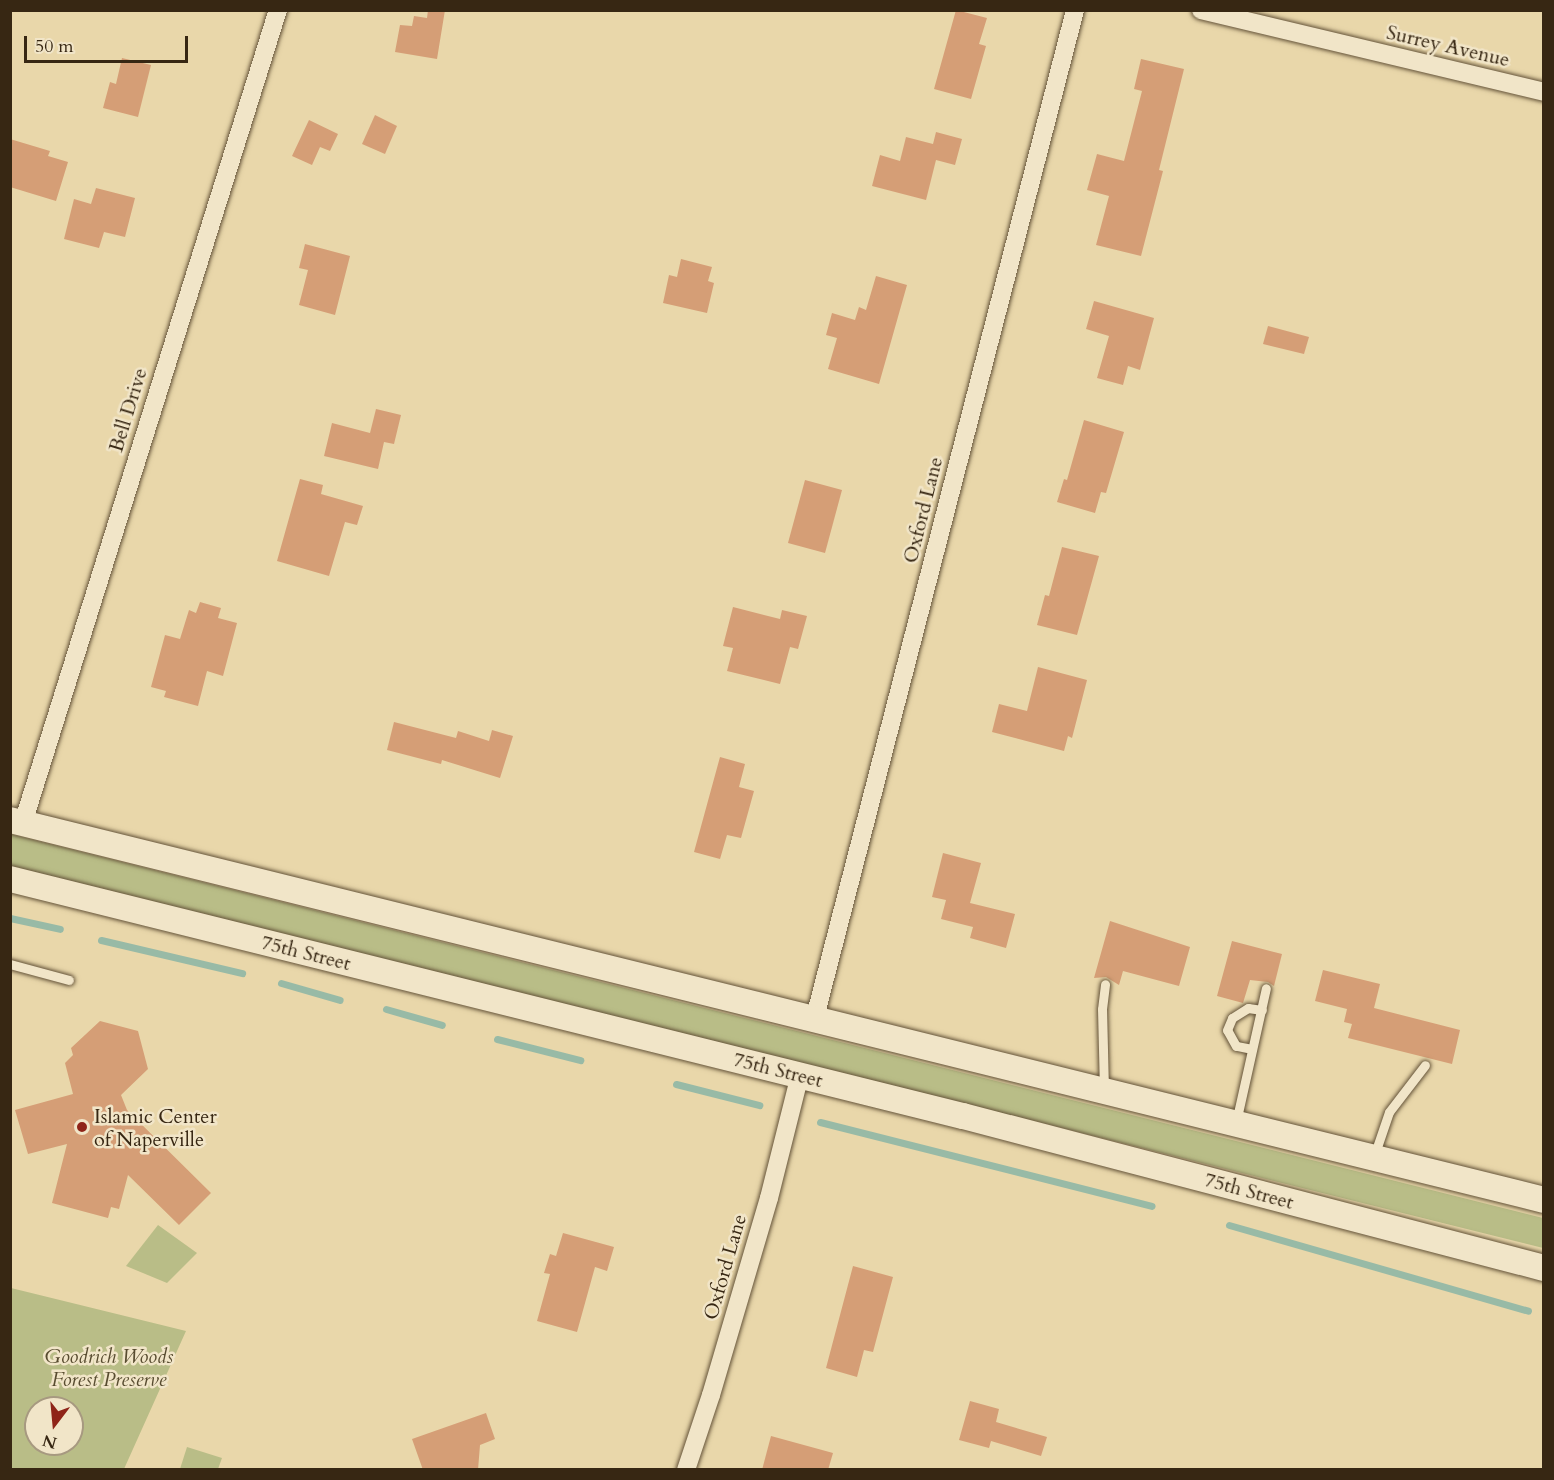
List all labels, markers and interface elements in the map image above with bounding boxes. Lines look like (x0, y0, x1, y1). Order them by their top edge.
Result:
street label: Surrey Avenue (1384, 20, 1512, 72)
scale bar (27, 24, 190, 62)
text: 50 m (35, 34, 74, 59)
street label: Bell Drive (104, 365, 152, 455)
street label: Oxford Lane (898, 454, 948, 566)
street label: 75th Street (259, 930, 353, 976)
street label: 75th Street (731, 1047, 825, 1093)
place label: Islamic Center of Naperville (94, 1104, 217, 1151)
marker: Islamic Center of Naperville (75, 1120, 89, 1134)
street label: 75th Street (1202, 1168, 1296, 1214)
street label: Oxford Lane (698, 1211, 752, 1323)
park label: Goodrich Woods Forest Preserve (45, 1344, 173, 1391)
north arrow (24, 1396, 84, 1456)
text: N (40, 1429, 59, 1454)

